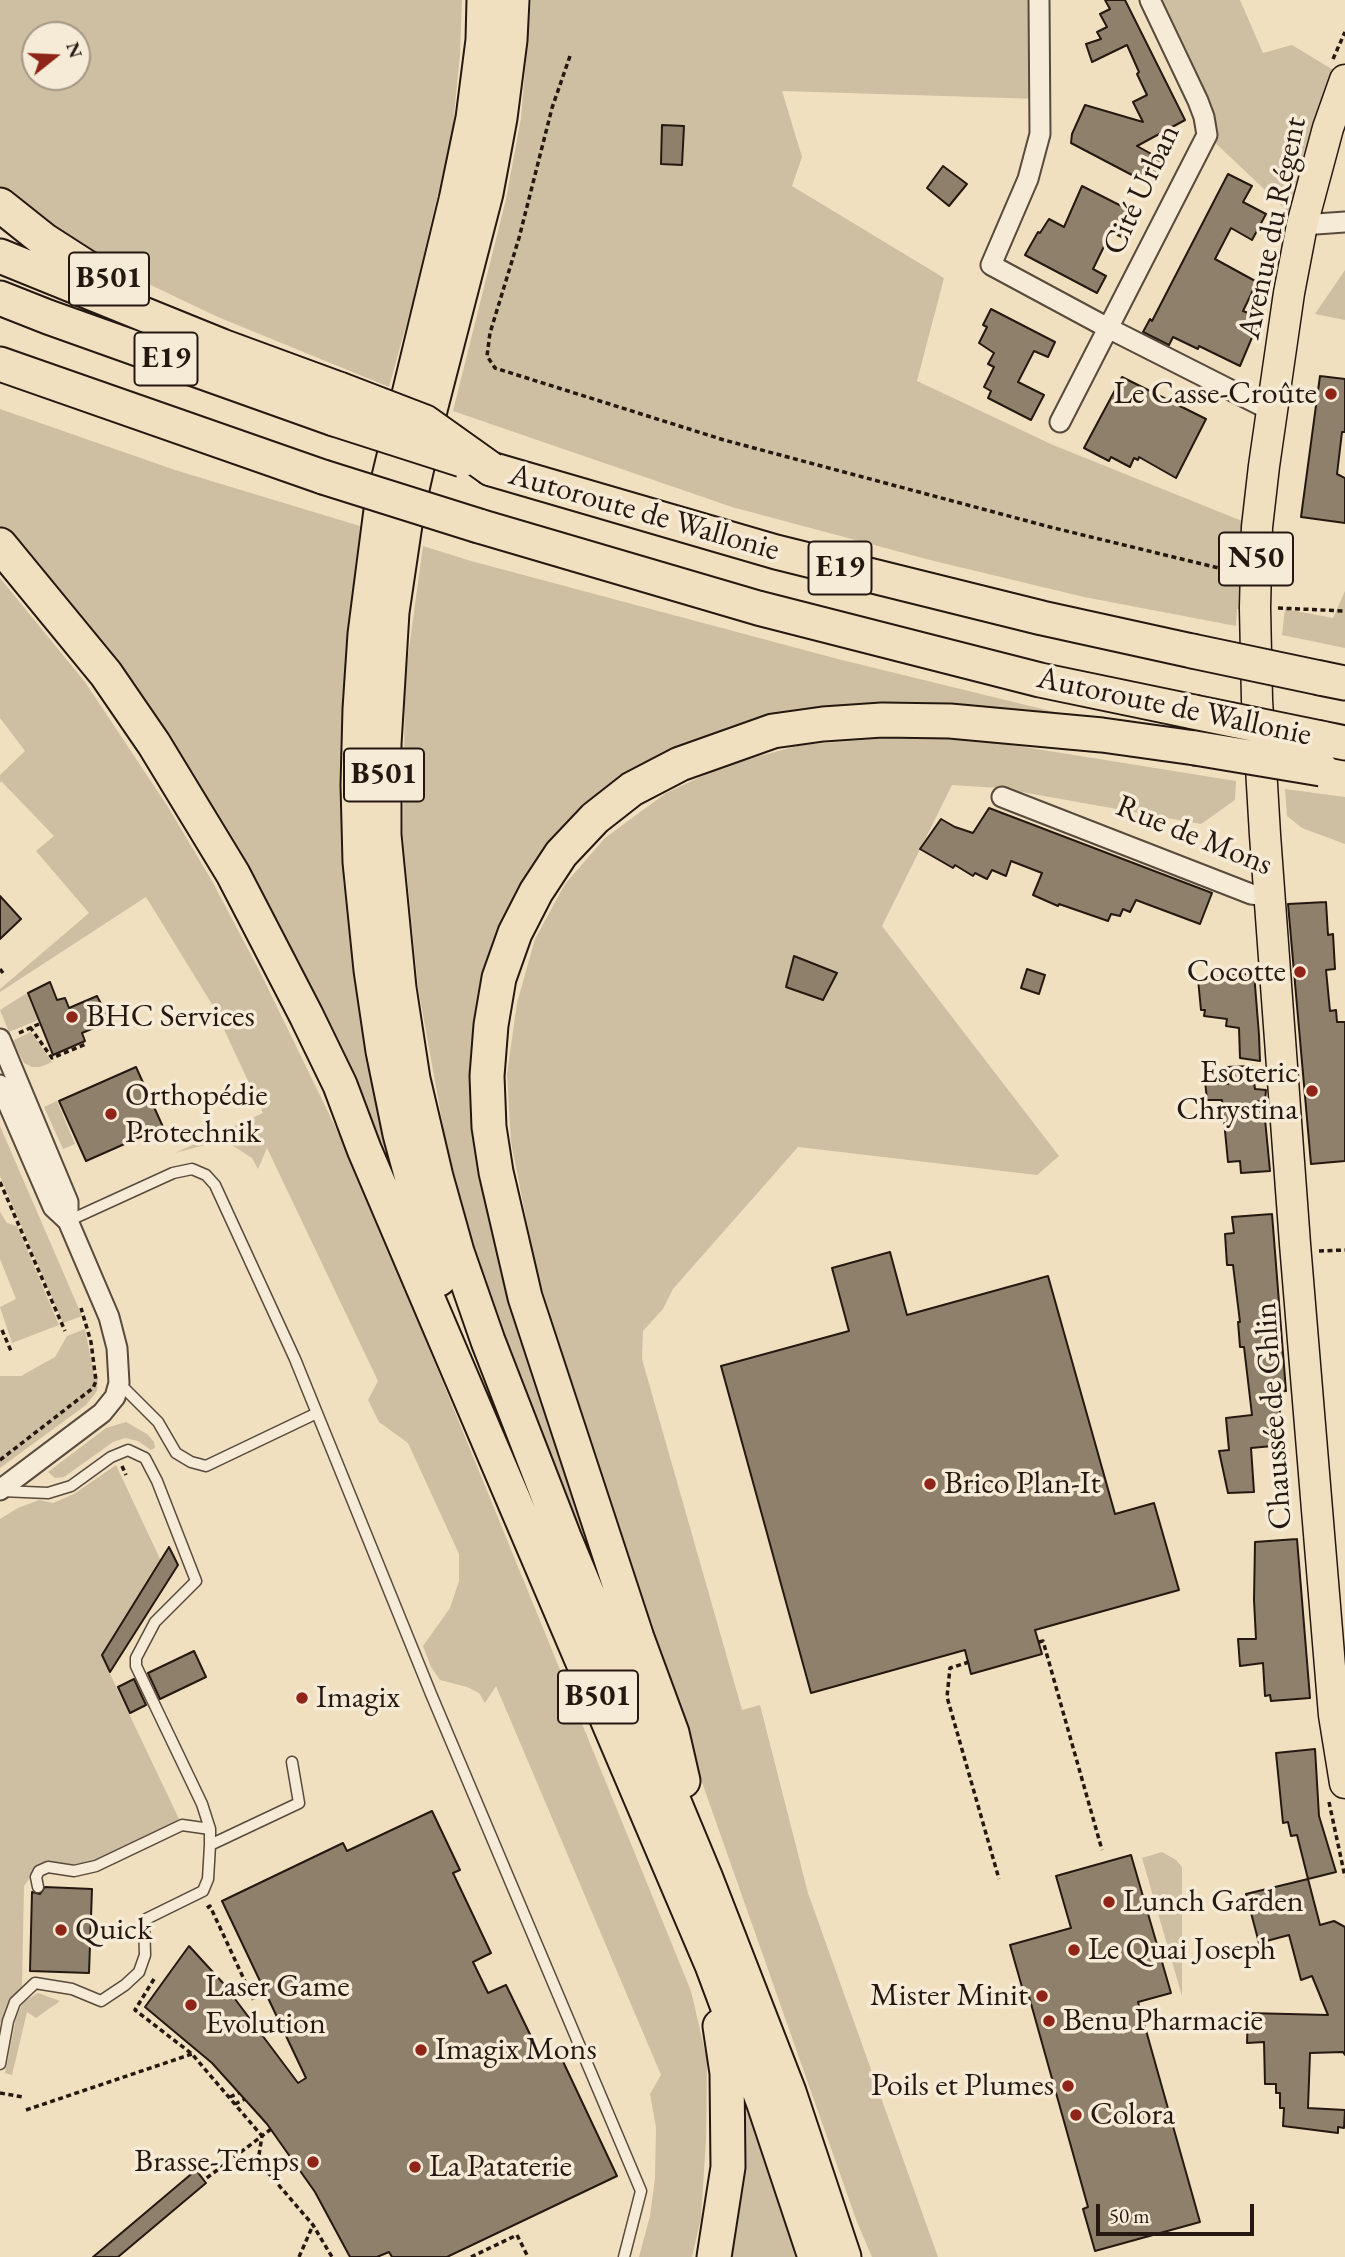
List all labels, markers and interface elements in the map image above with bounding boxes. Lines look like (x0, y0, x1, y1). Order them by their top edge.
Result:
north arrow (21, 21, 91, 91)
text: N (60, 39, 89, 61)
street label: Avenue du Régent (1231, 113, 1315, 343)
street label: Cité Urban (1095, 119, 1189, 261)
road number: B501 (69, 252, 149, 306)
road number: E19 (134, 332, 198, 386)
place label: Le Casse-Croûte (1113, 375, 1317, 413)
marker: Le Casse-Croûte (1323, 386, 1339, 402)
street label: Autoroute de Wallonie (504, 456, 784, 570)
road number: N50 (1219, 532, 1293, 586)
road number: E19 (808, 541, 872, 594)
street label: Autoroute de Wallonie (1033, 659, 1315, 755)
road number: B501 (344, 748, 424, 802)
street label: Rue de Mons (1110, 787, 1278, 885)
place label: Cocotte (1187, 953, 1286, 991)
marker: Cocotte (1292, 964, 1308, 980)
place label: BHC Services (86, 998, 255, 1036)
marker: BHC Services (64, 1009, 80, 1025)
place label: Esoteric Chrystina (1176, 1054, 1298, 1129)
place label: Orthopédie Protechnik (125, 1077, 268, 1152)
marker: Esoteric Chrystina (1304, 1083, 1320, 1099)
marker: Orthopédie Protechnik (103, 1106, 119, 1122)
street label: Chaussée de Ghlin (1247, 1301, 1301, 1531)
place label: Brico Plan-It (944, 1465, 1101, 1503)
marker: Brico Plan-It (922, 1476, 938, 1492)
road number: B501 (558, 1670, 638, 1723)
place label: Imagix (316, 1679, 400, 1717)
marker: Imagix (294, 1690, 310, 1706)
place label: Lunch Garden (1123, 1883, 1304, 1921)
marker: Lunch Garden (1101, 1894, 1117, 1910)
place label: Quick (75, 1911, 152, 1949)
marker: Quick (53, 1922, 69, 1938)
place label: Le Quai Joseph (1088, 1931, 1276, 1969)
marker: Le Quai Joseph (1066, 1942, 1082, 1958)
place label: Laser Game Evolution (205, 1968, 350, 2043)
place label: Mister Minit (870, 1977, 1028, 2015)
marker: Mister Minit (1034, 1988, 1050, 2004)
marker: Laser Game Evolution (183, 1997, 199, 2013)
place label: Benu Pharmacie (1063, 2002, 1263, 2040)
marker: Benu Pharmacie (1041, 2013, 1057, 2029)
place label: Imagix Mons (435, 2031, 597, 2069)
marker: Imagix Mons (413, 2042, 429, 2058)
place label: Poils et Plumes (871, 2067, 1054, 2105)
marker: Poils et Plumes (1060, 2078, 1076, 2094)
place label: Colora (1090, 2096, 1175, 2134)
marker: Colora (1068, 2107, 1084, 2123)
place label: Brasse-Temps (134, 2143, 299, 2181)
place label: La Pataterie (429, 2148, 572, 2186)
marker: Brasse-Temps (305, 2154, 321, 2170)
marker: La Pataterie (407, 2159, 423, 2175)
scale bar (1100, 2190, 1258, 2234)
text: 50 m (1109, 2202, 1150, 2229)

